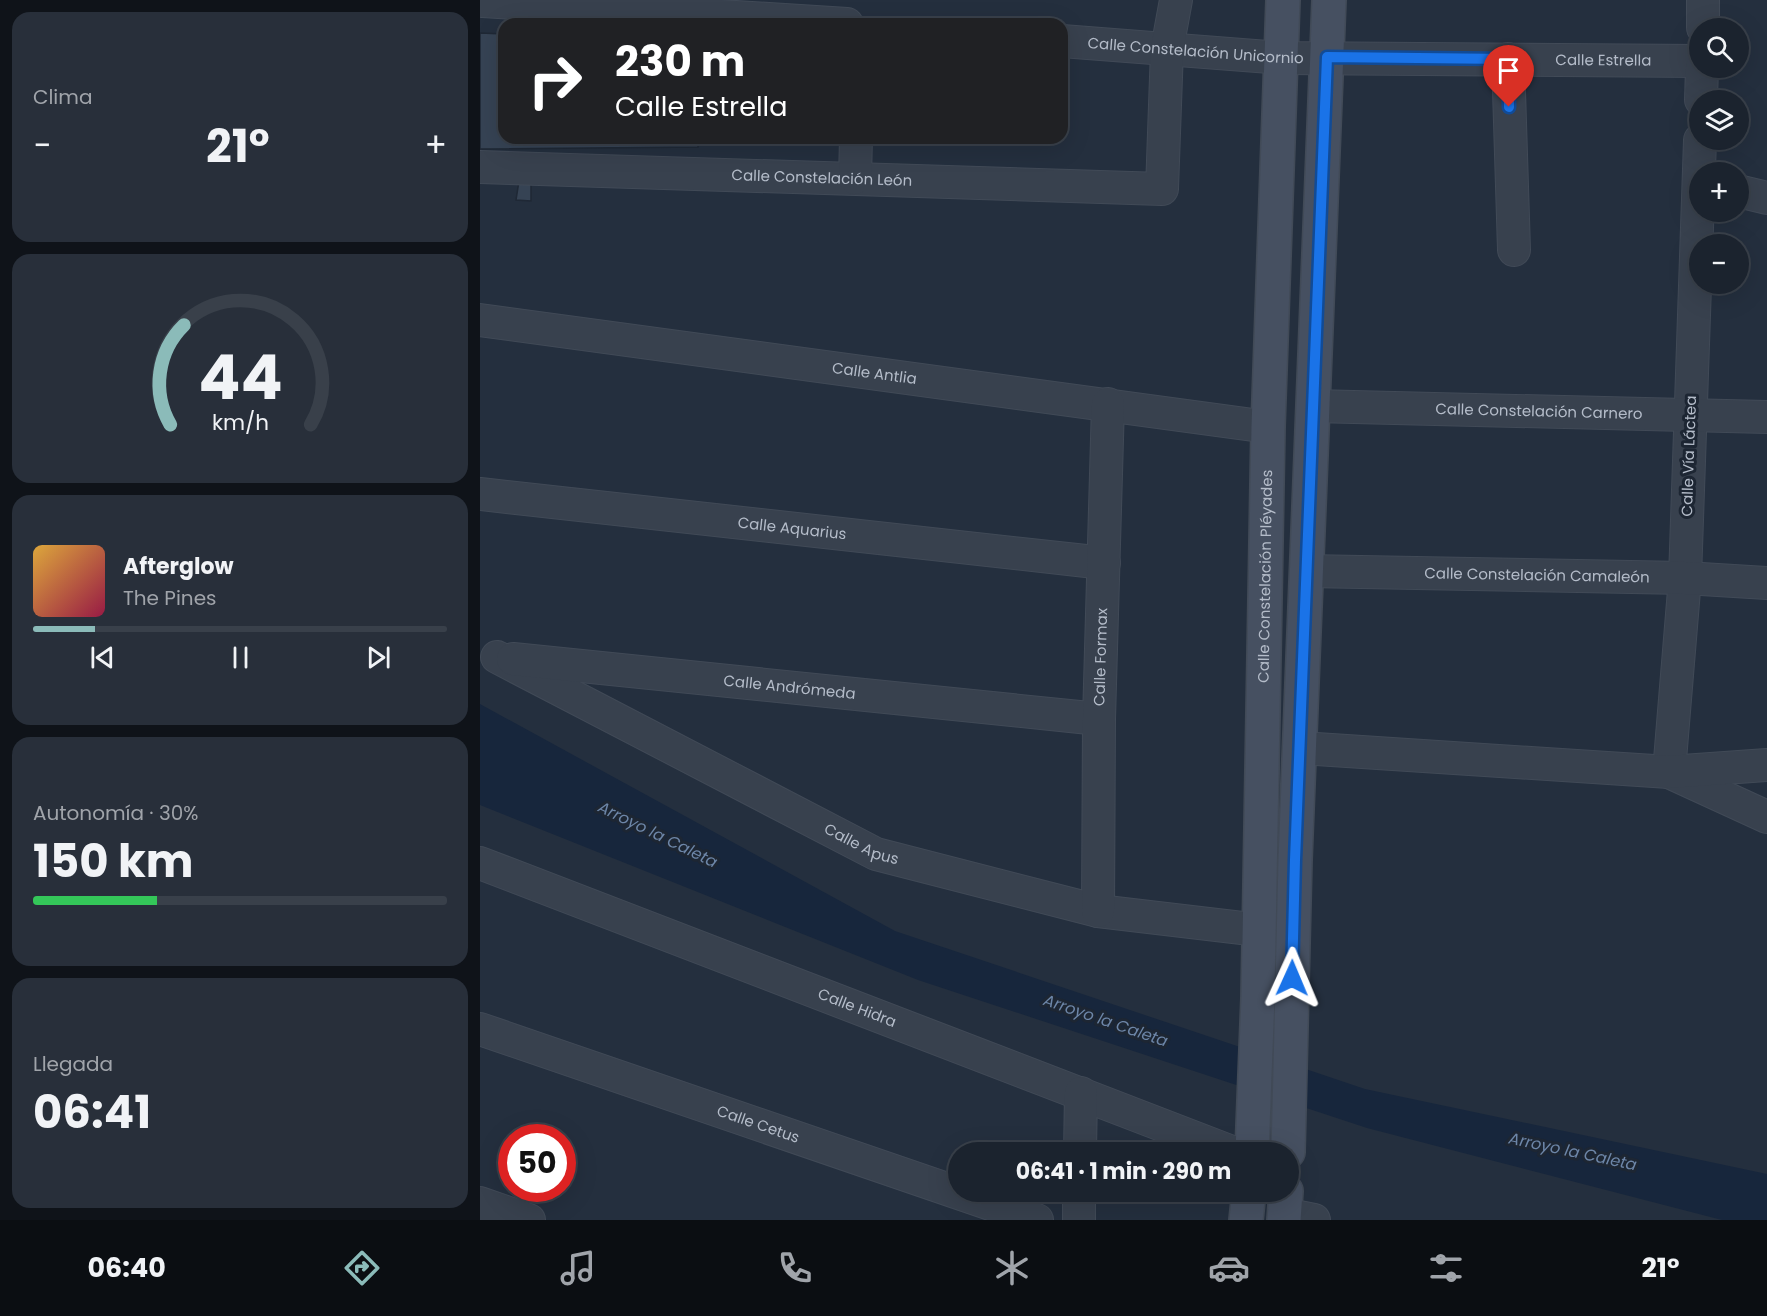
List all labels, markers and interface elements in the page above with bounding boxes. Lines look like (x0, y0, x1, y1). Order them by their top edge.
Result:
map controls (1689, 18, 1749, 294)
button: search (1689, 18, 1749, 78)
text: 230 m (615, 32, 745, 91)
street label: Calle Constelación Unicornio (1087, 32, 1304, 68)
icon: right (516, 42, 594, 120)
pin (1483, 45, 1534, 107)
street label: Calle Estrella (1555, 49, 1651, 71)
icon: arrive (1492, 54, 1525, 87)
text: Clima (33, 83, 92, 111)
text: Calle Estrella (615, 88, 787, 125)
button: layers (1689, 90, 1749, 150)
text: 21° (206, 115, 270, 178)
text: − (33, 122, 51, 169)
text: + (424, 122, 447, 169)
button: + (1689, 162, 1749, 222)
street label: Calle Constelación León (731, 164, 913, 191)
button: − (1689, 234, 1749, 294)
text: 44 (198, 334, 282, 422)
street label: Calle Antlia (831, 357, 918, 389)
street label: Calle Vía Láctea (1676, 395, 1701, 517)
street label: Calle Constelación Carnero (1435, 398, 1643, 424)
text: km/h (211, 408, 269, 439)
street label: Calle Constelación Pléyades (1253, 469, 1277, 683)
street label: Calle Aquarius (737, 512, 848, 544)
text: Afterglow (123, 551, 234, 582)
street label: Calle Constelación Camaleón (1424, 562, 1650, 587)
text: The Pines (123, 584, 217, 612)
street label: Calle Formax (1088, 608, 1112, 706)
icon: previous (86, 641, 119, 674)
icon: pause (224, 641, 257, 674)
icon: next (362, 641, 395, 674)
street label: Calle Andrómeda (723, 670, 857, 704)
water label: Arroyo la Caleta (593, 795, 721, 873)
text: Autonomía · 30% (33, 799, 198, 827)
street label: Calle Apus (821, 818, 901, 869)
text: 150 km (33, 830, 194, 893)
position arrow (1260, 946, 1324, 1010)
street label: Calle Hidra (815, 983, 900, 1032)
water label: Arroyo la Caleta (1040, 988, 1171, 1053)
text: Llegada (33, 1050, 113, 1078)
text: 06:41 (33, 1081, 151, 1144)
street label: Calle Cetus (714, 1100, 803, 1148)
speed limit sign: 50 (498, 1124, 576, 1202)
water label: Arroyo la Caleta (1506, 1127, 1639, 1176)
text: 06:41 · 1 min · 290 m (1016, 1156, 1231, 1187)
icon: directions (341, 1247, 383, 1289)
icon: music (557, 1247, 599, 1289)
icon: phone (774, 1247, 816, 1289)
icon: climate (991, 1247, 1033, 1289)
icon: car (1208, 1247, 1250, 1289)
icon: filters (1425, 1247, 1467, 1289)
text: 06:40 (87, 1249, 166, 1286)
text: 21° (1641, 1249, 1680, 1286)

